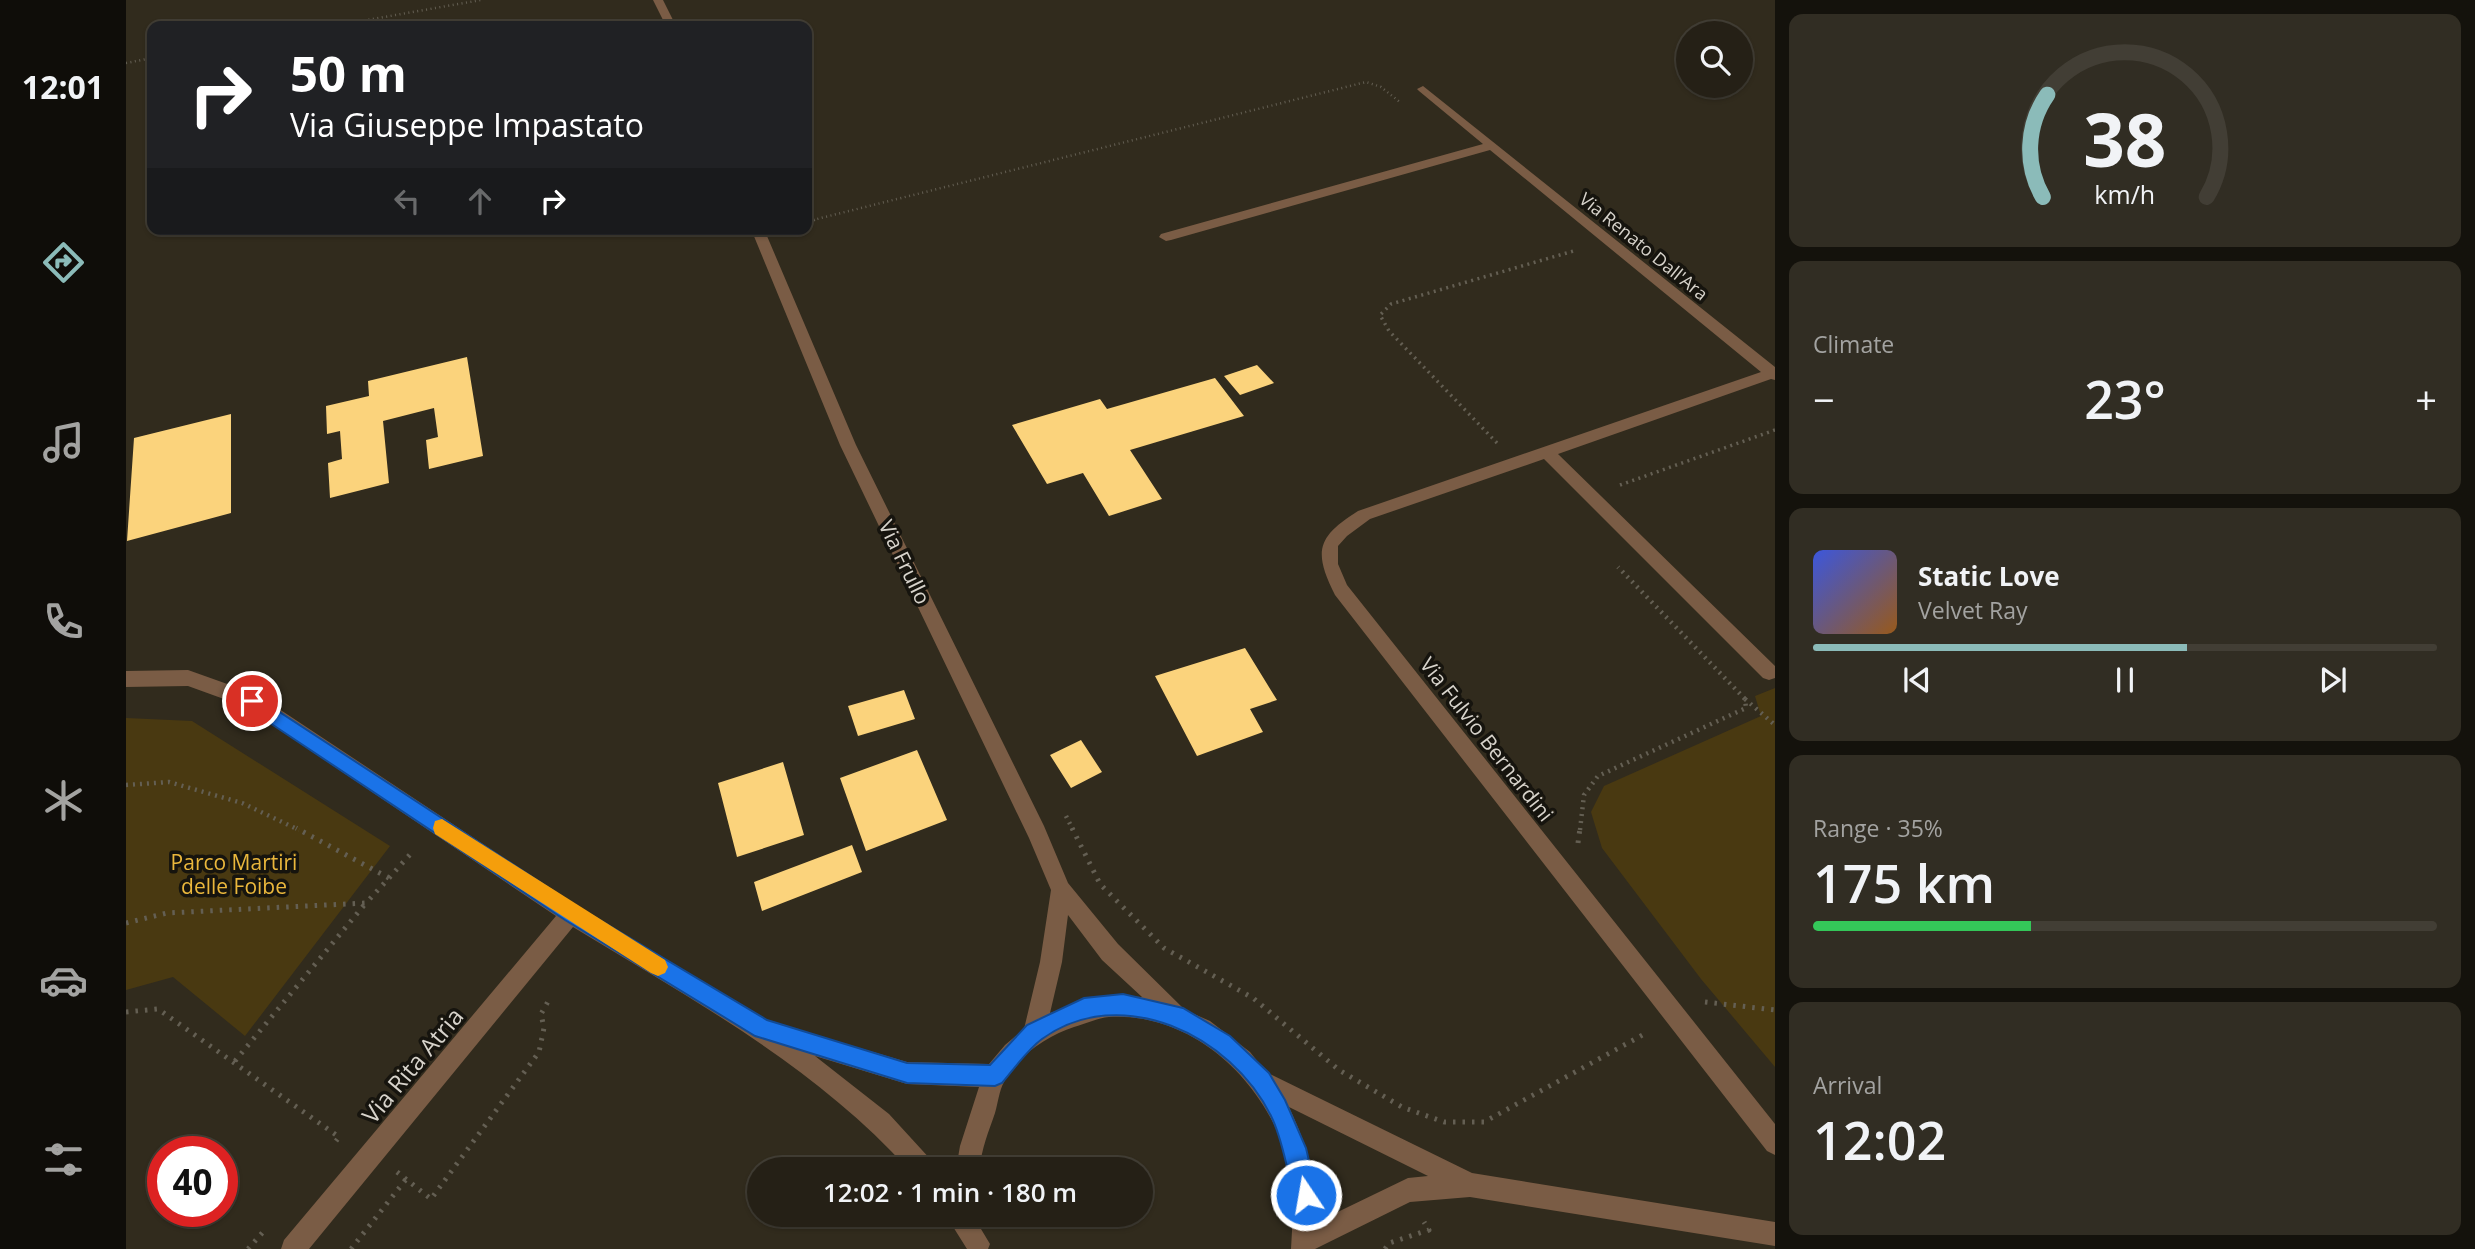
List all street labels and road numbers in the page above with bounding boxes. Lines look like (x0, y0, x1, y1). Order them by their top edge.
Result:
street label: Via Renato Dall'Ara (1575, 187, 1713, 305)
street label: Via Frullo (873, 515, 937, 609)
street label: Via Fulvio Bernardini (1414, 651, 1560, 827)
street label: Via Rita Atria (354, 1000, 470, 1130)

